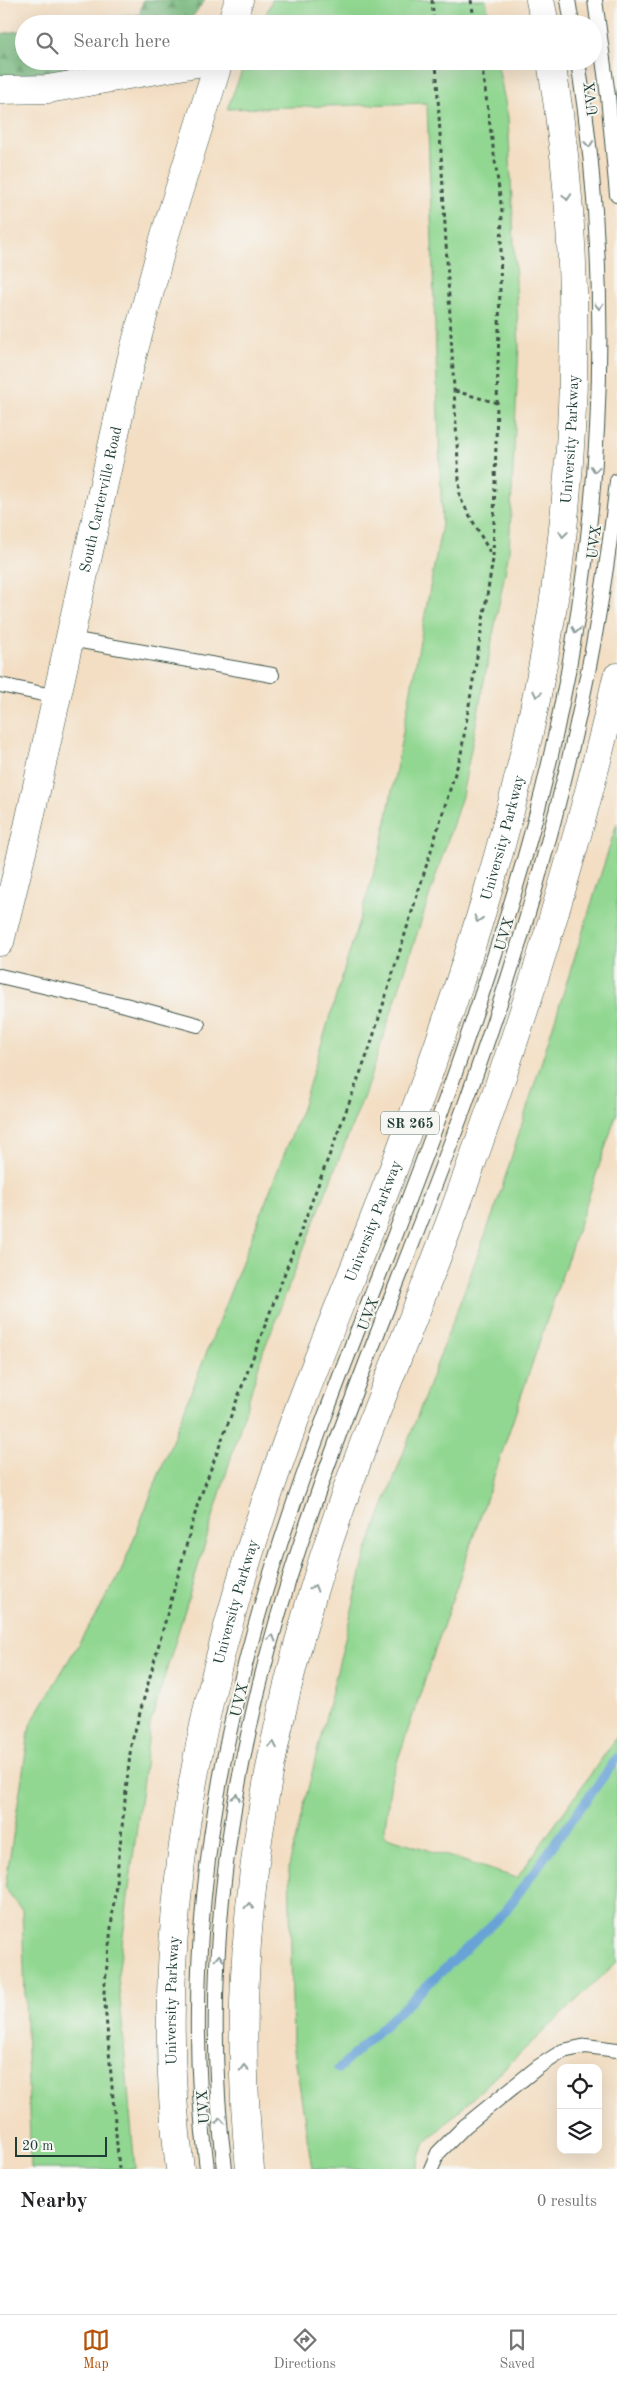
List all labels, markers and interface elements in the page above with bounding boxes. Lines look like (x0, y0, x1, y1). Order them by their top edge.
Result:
search box (15, 15, 602, 70)
icon: search (33, 29, 61, 57)
text: Search here (73, 33, 170, 52)
street label: UVX (583, 81, 602, 117)
one-way arrow (583, 141, 594, 149)
one-way arrow (561, 193, 572, 201)
one-way arrow (594, 303, 604, 311)
street label: University Parkway (560, 374, 582, 504)
street label: South Carterville Road (78, 425, 125, 574)
one-way arrow (590, 465, 601, 473)
street label: UVX (586, 524, 605, 560)
one-way arrow (558, 530, 569, 538)
one-way arrow (571, 626, 581, 634)
one-way arrow (533, 690, 543, 698)
street label: University Parkway (480, 774, 528, 903)
one-way arrow (474, 914, 484, 922)
street label: UVX (493, 916, 518, 953)
road number: SR 265 (381, 1112, 439, 1134)
street label: University Parkway (344, 1159, 405, 1285)
street label: UVX (356, 1296, 383, 1333)
street label: University Parkway (212, 1538, 262, 1666)
one-way arrow (309, 1584, 319, 1593)
one-way arrow (266, 1635, 276, 1643)
street label: UVX (229, 1682, 252, 1719)
one-way arrow (267, 1741, 278, 1750)
one-way arrow (231, 1792, 241, 1801)
one-way arrow (243, 1901, 254, 1909)
street label: University Parkway (165, 1935, 183, 2065)
one-way arrow (213, 1954, 224, 1962)
one-way arrow (238, 2064, 249, 2072)
map controls (557, 2064, 602, 2154)
button: locate (557, 2064, 602, 2109)
street label: UVX (196, 2089, 213, 2125)
button: layers (557, 2109, 602, 2154)
one-way arrow (215, 2116, 226, 2124)
scale bar (15, 2134, 108, 2157)
text: 20 m (22, 2139, 53, 2153)
text: Nearby (20, 2191, 88, 2212)
text: 0 results (537, 2194, 597, 2210)
tab: Map (82, 2326, 110, 2373)
tab: Directions (274, 2326, 336, 2373)
tab: Saved (499, 2326, 535, 2373)

